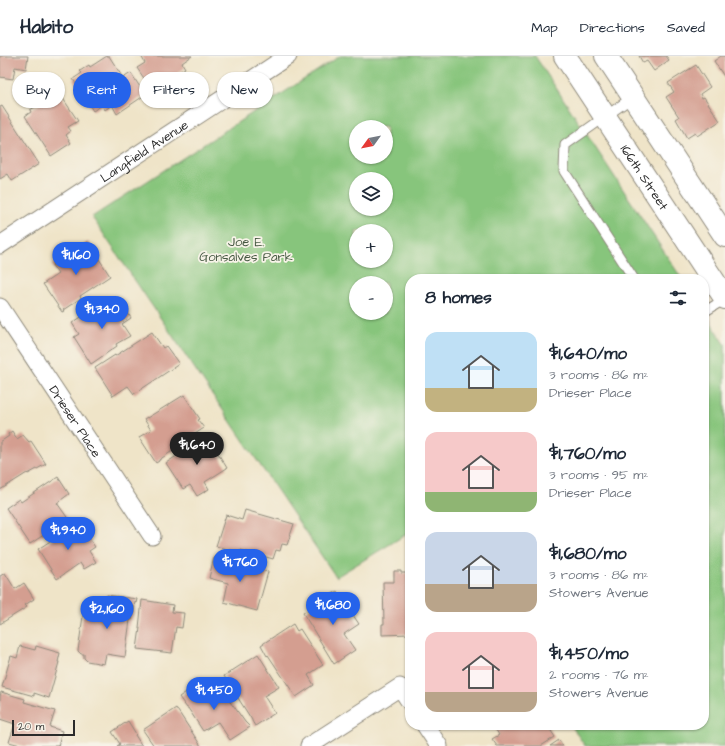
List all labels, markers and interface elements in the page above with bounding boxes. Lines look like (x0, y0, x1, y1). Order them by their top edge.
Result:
text: Habito (20, 14, 73, 41)
text: Map (531, 18, 558, 38)
text: Directions (580, 18, 645, 38)
text: Saved (667, 18, 705, 38)
chip: Buy (12, 72, 65, 108)
chip: Rent (73, 72, 131, 108)
chip: Filters (139, 72, 209, 108)
chip: New (217, 72, 273, 108)
street label: Langfield Avenue (97, 116, 192, 187)
north arrow (349, 120, 393, 164)
map controls (349, 120, 393, 320)
street label: 166th Street (616, 141, 673, 214)
button: layers (349, 172, 393, 216)
button: + (349, 224, 393, 268)
park label: Joe E. Gonsalves Park (199, 233, 293, 266)
pin: $1,160 (43, 242, 109, 276)
text: $1,160 (61, 246, 91, 264)
button: − (349, 276, 393, 320)
text: 8 homes (425, 286, 492, 310)
icon: filters (667, 287, 689, 309)
pin: $1,340 (69, 296, 135, 330)
text: $1,340 (85, 300, 119, 318)
text: $1,640/mo (549, 342, 627, 366)
icon: home (457, 348, 505, 396)
text: 3 rooms · 86 m² (549, 366, 648, 384)
street label: Drieser Place (45, 382, 105, 461)
text: Drieser Place (549, 384, 632, 402)
pin: $1,640 (164, 432, 230, 466)
text: $1,640 (179, 436, 215, 454)
text: $1,760/mo (549, 442, 626, 466)
icon: home (457, 448, 505, 496)
text: 3 rooms · 95 m² (549, 466, 648, 484)
text: Drieser Place (549, 484, 632, 502)
pin: $1,940 (35, 517, 101, 551)
text: $1,940 (50, 521, 86, 539)
text: $1,680/mo (549, 542, 627, 566)
icon: home (457, 548, 505, 596)
pin: $1,760 (207, 549, 273, 583)
text: $1,760 (222, 553, 258, 571)
text: 3 rooms · 86 m² (549, 566, 648, 584)
text: Stowers Avenue (549, 584, 649, 602)
pin: $1,680 (300, 592, 366, 626)
pin: $2,160 (74, 596, 140, 630)
text: $1,680 (315, 596, 351, 614)
text: $2,160 (89, 600, 125, 618)
text: $1,450/mo (549, 642, 629, 666)
icon: home (457, 648, 505, 696)
text: 2 rooms · 76 m² (549, 666, 649, 684)
pin: $1,450 (181, 677, 247, 711)
text: $1,450 (195, 681, 233, 699)
text: Stowers Avenue (549, 684, 649, 702)
scale bar (12, 718, 75, 737)
text: 20 m (18, 719, 44, 734)

